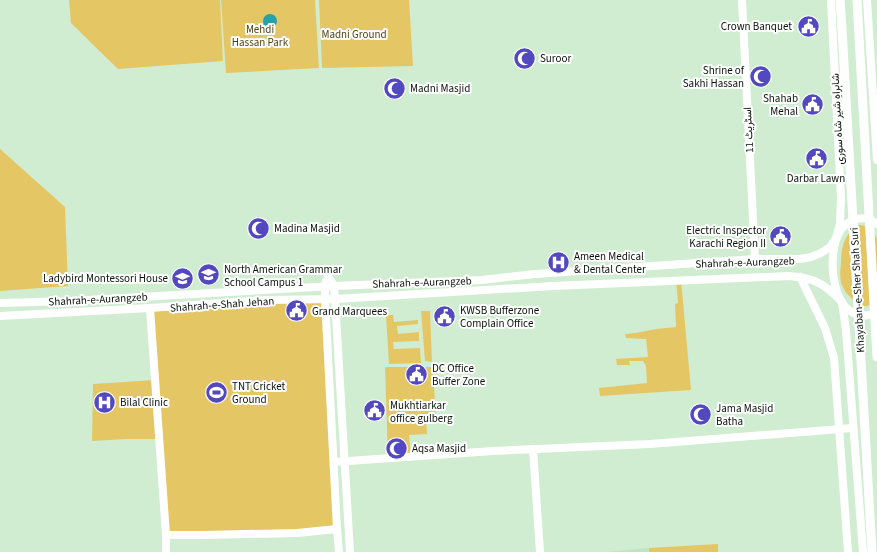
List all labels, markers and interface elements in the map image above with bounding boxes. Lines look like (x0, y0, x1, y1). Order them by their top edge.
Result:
public building icon: Crown Banquet (795, 13, 821, 39)
place label: Crown Banquet (721, 19, 792, 34)
park label: Mehdi Hassan Park (232, 22, 289, 50)
park label: Madni Ground (321, 27, 387, 42)
mosque icon: Suroor (511, 45, 537, 71)
place label: Suroor (540, 51, 571, 66)
place label: Shrine of Sakhi Hassan (683, 63, 745, 91)
mosque icon: Shrine of Sakhi Hassan (747, 63, 773, 89)
street label: شاہراہِ شیر شاہ سوری (828, 73, 847, 165)
mosque icon: Madni Masjid (382, 75, 408, 101)
place label: Madni Masjid (410, 81, 470, 96)
place label: Shahab Mehal (763, 91, 798, 119)
public building icon: Shahab Mehal (800, 91, 826, 117)
street label: اسٹریٹ 11 (740, 107, 757, 153)
public building icon: Darbar Lawn (803, 145, 829, 171)
place label: Darbar Lawn (787, 171, 845, 186)
mosque icon: Madina Masjid (246, 215, 272, 241)
place label: Madina Masjid (274, 221, 340, 236)
place label: Electric Inspector Karachi Region II (686, 223, 766, 251)
public building icon: Electric Inspector Karachi Region II (768, 223, 794, 249)
street label: Khayaban-e-Sher Shah Suri (847, 227, 868, 353)
hospital icon: Ameen Medical & Dental Center (546, 249, 572, 275)
place label: Ameen Medical & Dental Center (574, 249, 646, 277)
street label: Shahrah-e-Aurangzeb (695, 253, 795, 272)
school or university icon: North American Grammar School Campus 1 (195, 262, 221, 288)
place label: North American Grammar School Campus 1 (224, 262, 342, 290)
school or university icon: Ladybird Montessori House (170, 265, 196, 291)
place label: Ladybird Montessori House (43, 271, 169, 286)
street label: Shahrah-e-Aurangzeb (372, 273, 472, 292)
street label: Shahrah-e-Aurangzeb (48, 289, 148, 310)
street label: Shahrah-e-Shah Jehan (169, 293, 275, 316)
public building icon: Grand Marquees (283, 298, 309, 324)
public building icon: KWSB Bufferzone Complain Office (431, 303, 457, 329)
place label: KWSB Bufferzone Complain Office (460, 303, 540, 331)
place label: Grand Marquees (312, 304, 387, 319)
public building icon: DC Office Buffer Zone (403, 361, 429, 387)
place label: DC Office Buffer Zone (432, 361, 486, 389)
sports icon: TNT Cricket Ground (204, 379, 230, 405)
place label: TNT Cricket Ground (232, 379, 286, 407)
hospital icon: Bilal Clinic (92, 389, 118, 415)
place label: Bilal Clinic (120, 395, 168, 410)
public building icon: Mukhtiarkar office gulberg (362, 398, 388, 424)
place label: Mukhtiarkar office gulberg (390, 398, 453, 426)
mosque icon: Jama Masjid Batha (688, 401, 714, 427)
place label: Jama Masjid Batha (716, 401, 773, 429)
mosque icon: Aqsa Masjid (384, 435, 410, 461)
place label: Aqsa Masjid (412, 441, 466, 456)

